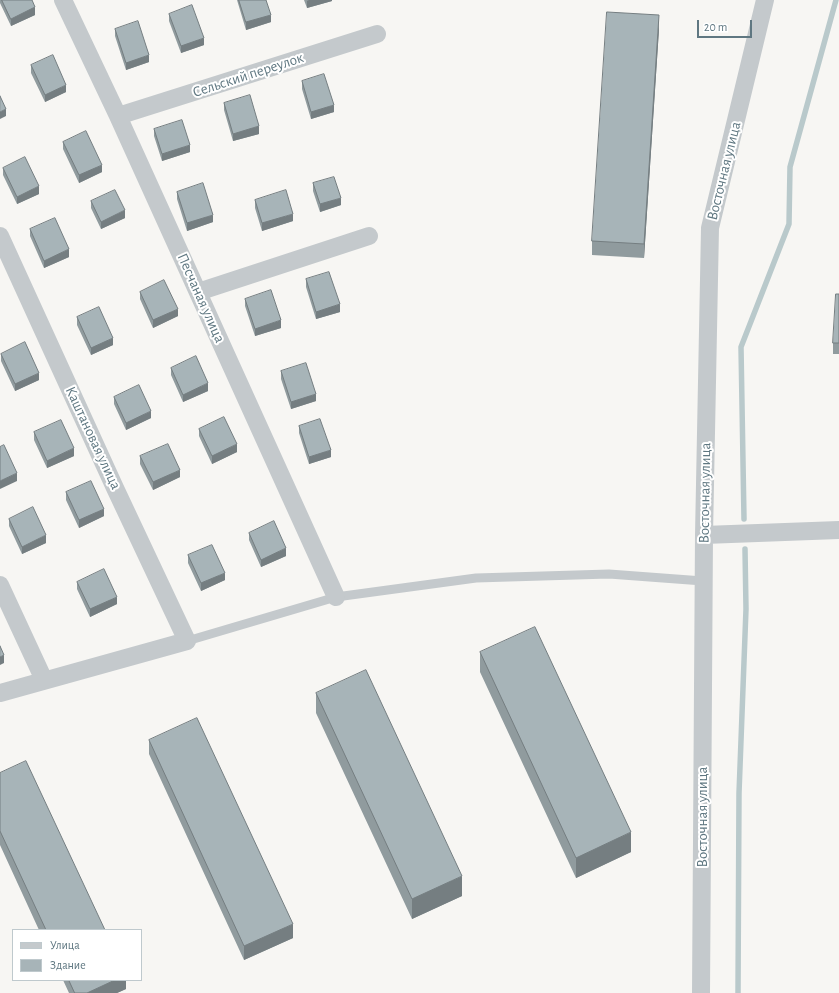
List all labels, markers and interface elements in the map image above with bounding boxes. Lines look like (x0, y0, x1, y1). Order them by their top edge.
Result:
scale bar (699, 12, 754, 38)
text: 20 m (704, 21, 727, 33)
street label: Сельский переулок (190, 49, 306, 101)
street label: Восточная улица (703, 120, 745, 222)
street label: Песчаная улица (173, 250, 229, 346)
street label: Каштановая улица (61, 384, 125, 492)
street label: Восточная улица (695, 442, 715, 544)
street label: Восточная улица (693, 767, 711, 867)
legend (12, 929, 142, 981)
text: Улица (50, 939, 80, 951)
text: Здание (50, 959, 86, 971)

